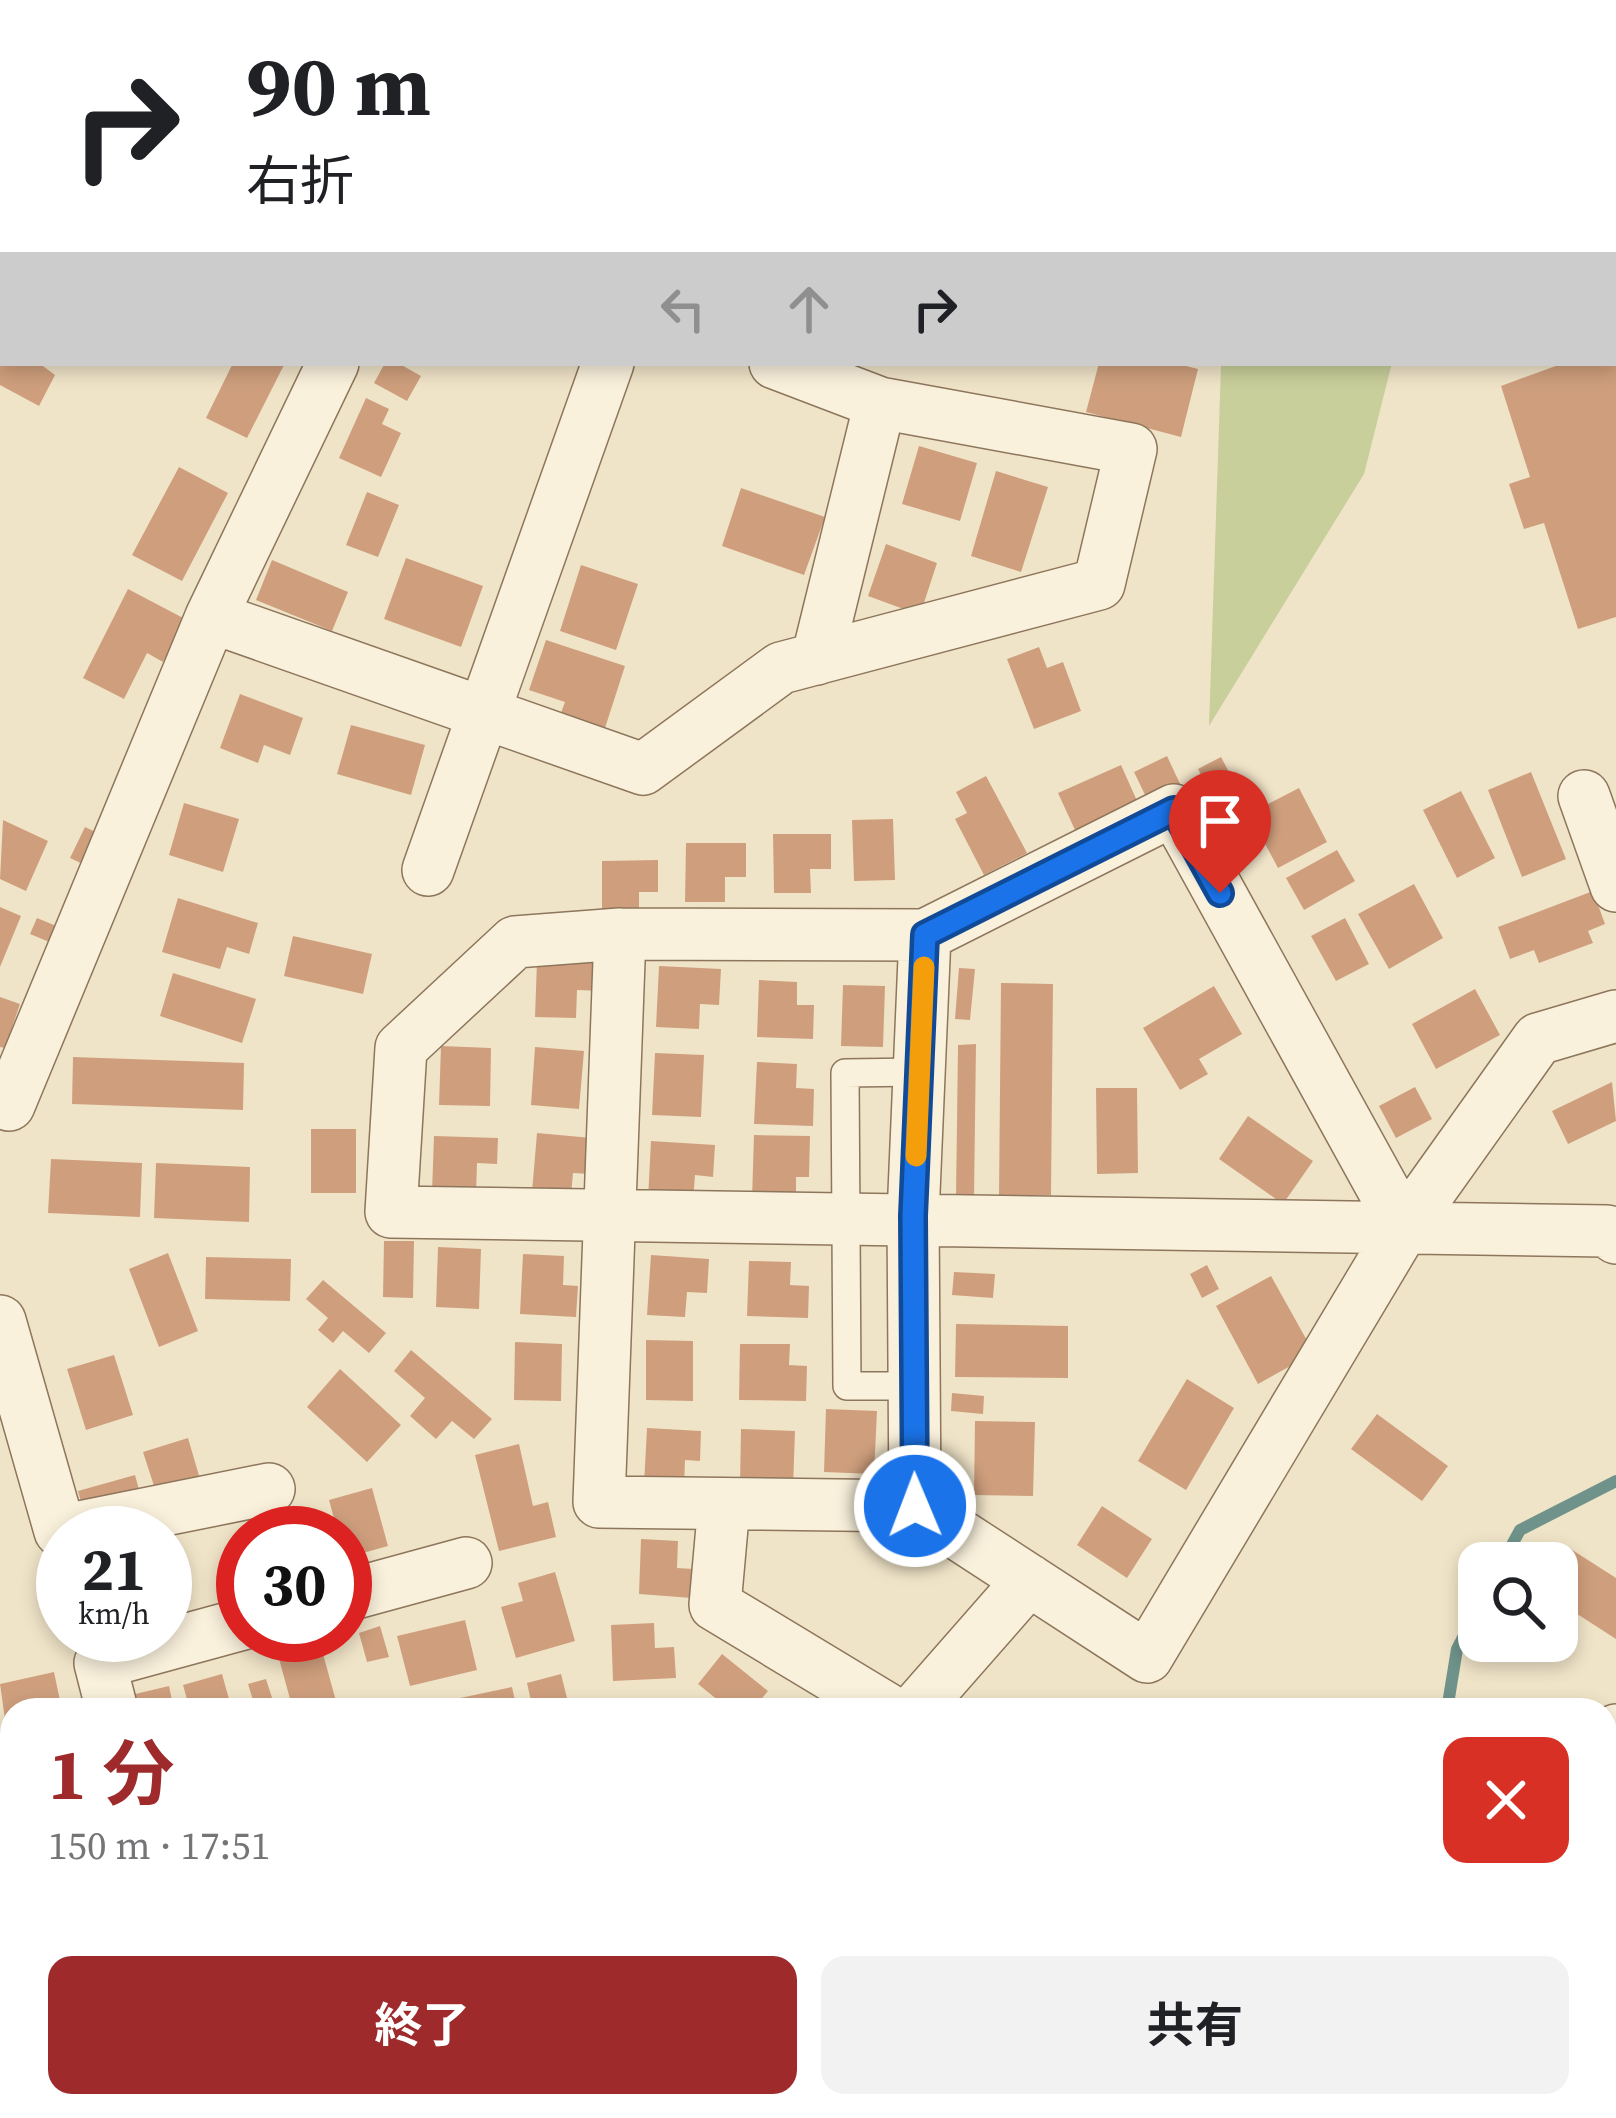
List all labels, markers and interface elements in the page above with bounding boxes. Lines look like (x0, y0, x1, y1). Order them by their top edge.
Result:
text: 90 m (246, 28, 431, 143)
icon: right (48, 48, 204, 204)
text: 右折 (246, 144, 354, 218)
icon: left (650, 276, 716, 342)
icon: ahead (776, 276, 842, 342)
icon: right (902, 276, 968, 342)
pin (1169, 770, 1271, 893)
icon: arrive (1187, 788, 1253, 854)
position arrow (852, 1443, 978, 1569)
speed limit sign: 30 (216, 1506, 372, 1662)
text: 21 (81, 1528, 147, 1610)
map controls (1458, 1542, 1578, 1662)
button: search (1458, 1542, 1578, 1662)
text: km/h (78, 1593, 150, 1634)
text: 1 分 (48, 1724, 174, 1823)
button: close (1443, 1737, 1569, 1863)
text: 150 m · 17:51 (48, 1819, 270, 1872)
button: 終了 (48, 1956, 797, 2094)
button: 共有 (821, 1956, 1569, 2094)

